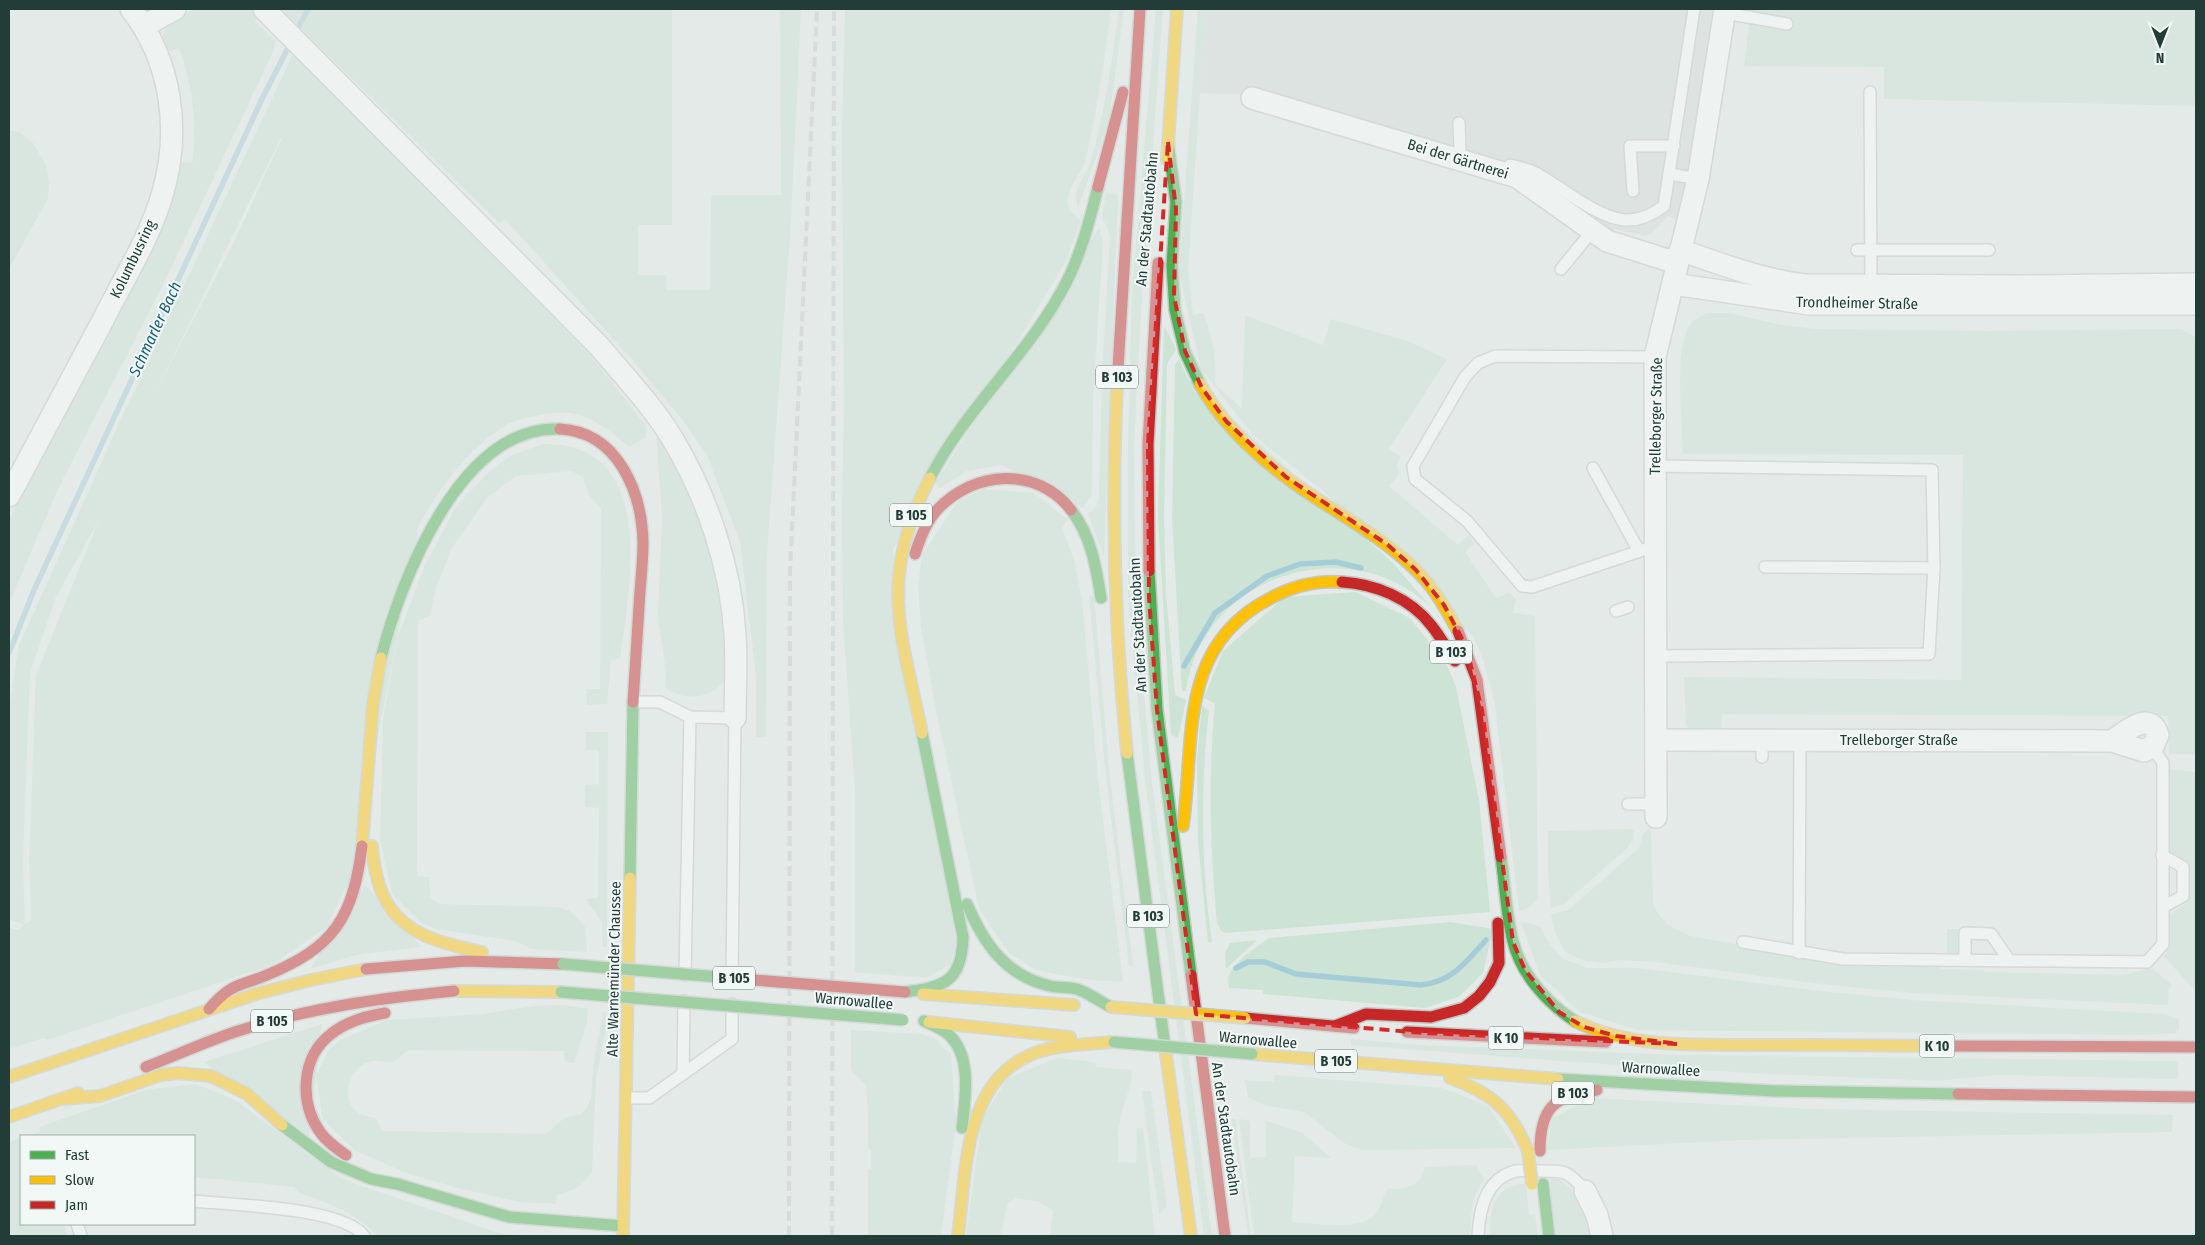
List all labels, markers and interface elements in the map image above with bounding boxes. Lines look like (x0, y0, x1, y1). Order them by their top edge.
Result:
north arrow (2135, 20, 2185, 70)
text: N (2156, 49, 2164, 66)
street label: Bei der Gärtnerei (1405, 135, 1511, 183)
street label: An der Stadtautobahn (1132, 151, 1162, 287)
street label: Kolumbusring (106, 217, 160, 301)
water label: Schmarler Bach (124, 279, 185, 380)
street label: Trondheimer Straße (1796, 293, 1918, 313)
street label: Trelleborger Straße (1646, 357, 1666, 475)
road number: B 103 (1096, 366, 1138, 388)
road number: B 105 (890, 504, 932, 526)
street label: An der Stadtautobahn (1125, 557, 1151, 693)
road number: B 103 (1430, 640, 1472, 664)
street label: Trelleborger Straße (1840, 731, 1958, 749)
street label: Alte Warnemünder Chaussee (603, 881, 625, 1057)
road number: B 103 (1127, 904, 1169, 928)
road number: B 105 (713, 966, 755, 990)
street label: Warnowallee (814, 989, 894, 1013)
road number: B 105 (251, 1009, 293, 1032)
road number: K 10 (1488, 1026, 1524, 1050)
street label: Warnowallee (1218, 1028, 1298, 1052)
road number: K 10 (1920, 1034, 1954, 1058)
road number: B 105 (1315, 1050, 1357, 1072)
street label: Warnowallee (1621, 1058, 1701, 1080)
street label: An der Stadtautobahn (1208, 1061, 1244, 1197)
road number: B 103 (1552, 1082, 1594, 1104)
legend (20, 1135, 195, 1225)
text: Fast (65, 1146, 89, 1164)
text: Slow (65, 1171, 94, 1189)
text: Jam (65, 1196, 88, 1214)

